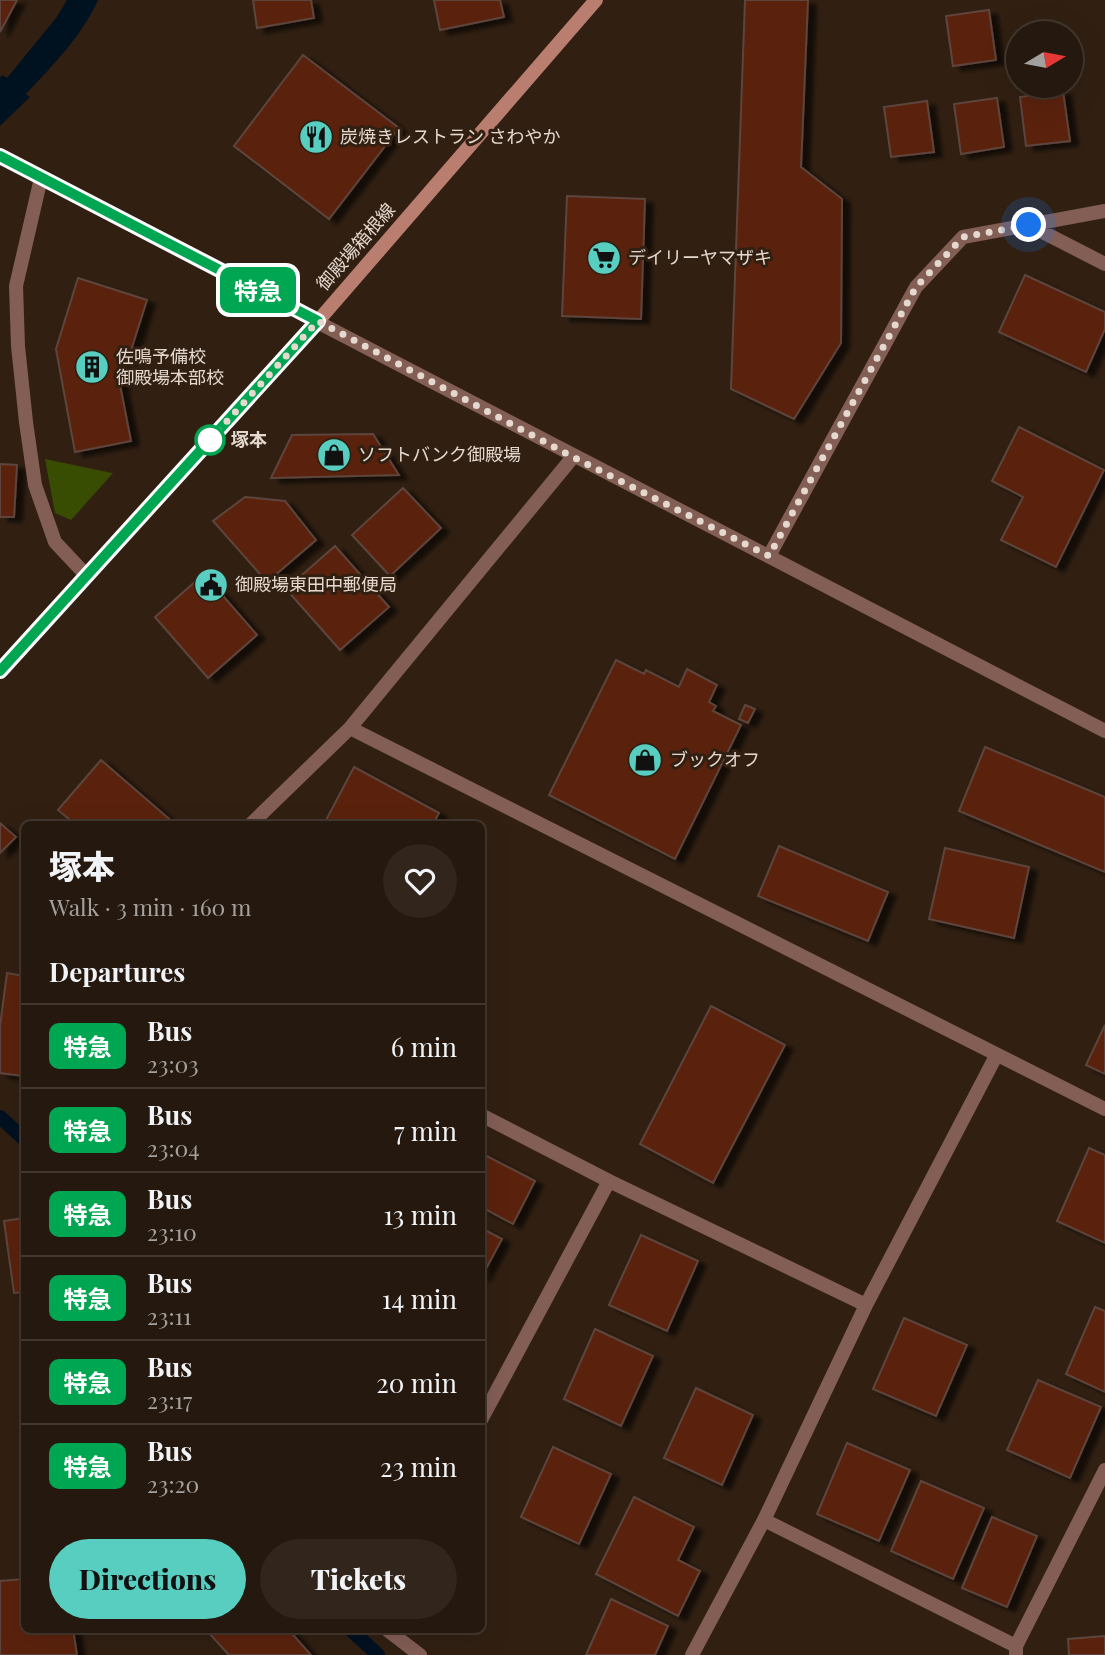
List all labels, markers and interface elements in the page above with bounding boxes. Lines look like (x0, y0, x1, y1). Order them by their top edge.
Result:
north arrow (1006, 21, 1083, 98)
map controls (1006, 21, 1083, 98)
restaurant icon: 炭焼きレストラン さわやか (297, 118, 335, 156)
place label: 炭焼きレストラン さわやか (340, 124, 560, 148)
street label: 御殿場箱根線 (311, 198, 400, 295)
your location (1011, 207, 1046, 242)
supermarket icon: デイリーヤマザキ (585, 239, 623, 277)
place label: デイリーヤマザキ (628, 245, 772, 269)
line badge: 特急 (226, 267, 290, 313)
text: 特急 (234, 274, 282, 306)
place label: 佐鳴予備校 御殿場本部校 (116, 344, 224, 389)
building icon: 佐鳴予備校 御殿場本部校 (73, 348, 111, 386)
marker: 塚本 (195, 425, 225, 455)
place label: 塚本 (231, 427, 267, 451)
shop icon: ソフトバンク御殿場 (315, 436, 353, 474)
place label: ソフトバンク御殿場 (358, 442, 521, 466)
public building icon: 御殿場東田中郵便局 (192, 566, 230, 604)
place label: 御殿場東田中郵便局 (235, 572, 397, 596)
shop icon: ブックオフ (626, 741, 664, 779)
place label: ブックオフ (670, 747, 760, 771)
text: 塚本 (49, 843, 115, 887)
button: heart (383, 844, 457, 918)
text: Walk · 3 min · 160 m (49, 891, 251, 922)
text: Departures (49, 954, 185, 989)
text: Bus (147, 1013, 192, 1048)
text: 6 min (391, 1029, 457, 1064)
text: 特急 (64, 1030, 112, 1062)
text: 23:03 (147, 1048, 199, 1079)
text: Bus (147, 1097, 192, 1132)
text: 7 min (394, 1113, 457, 1148)
text: 特急 (64, 1114, 112, 1146)
text: 23:04 (147, 1132, 200, 1163)
text: Bus (147, 1181, 192, 1216)
text: 13 min (383, 1197, 457, 1232)
text: 特急 (64, 1198, 112, 1230)
text: 23:10 (147, 1216, 197, 1247)
text: Bus (147, 1265, 192, 1300)
text: 14 min (382, 1281, 457, 1316)
text: 特急 (64, 1282, 112, 1314)
text: 23:11 (147, 1300, 192, 1331)
text: Bus (147, 1349, 192, 1384)
text: 20 min (376, 1365, 457, 1400)
text: 特急 (64, 1366, 112, 1398)
text: 23:17 (147, 1384, 192, 1415)
text: Bus (147, 1433, 192, 1468)
text: 23 min (380, 1449, 457, 1484)
text: 特急 (64, 1450, 112, 1482)
text: 23:20 (147, 1468, 199, 1499)
button: Directions (49, 1539, 246, 1619)
button: Tickets (260, 1539, 457, 1619)

